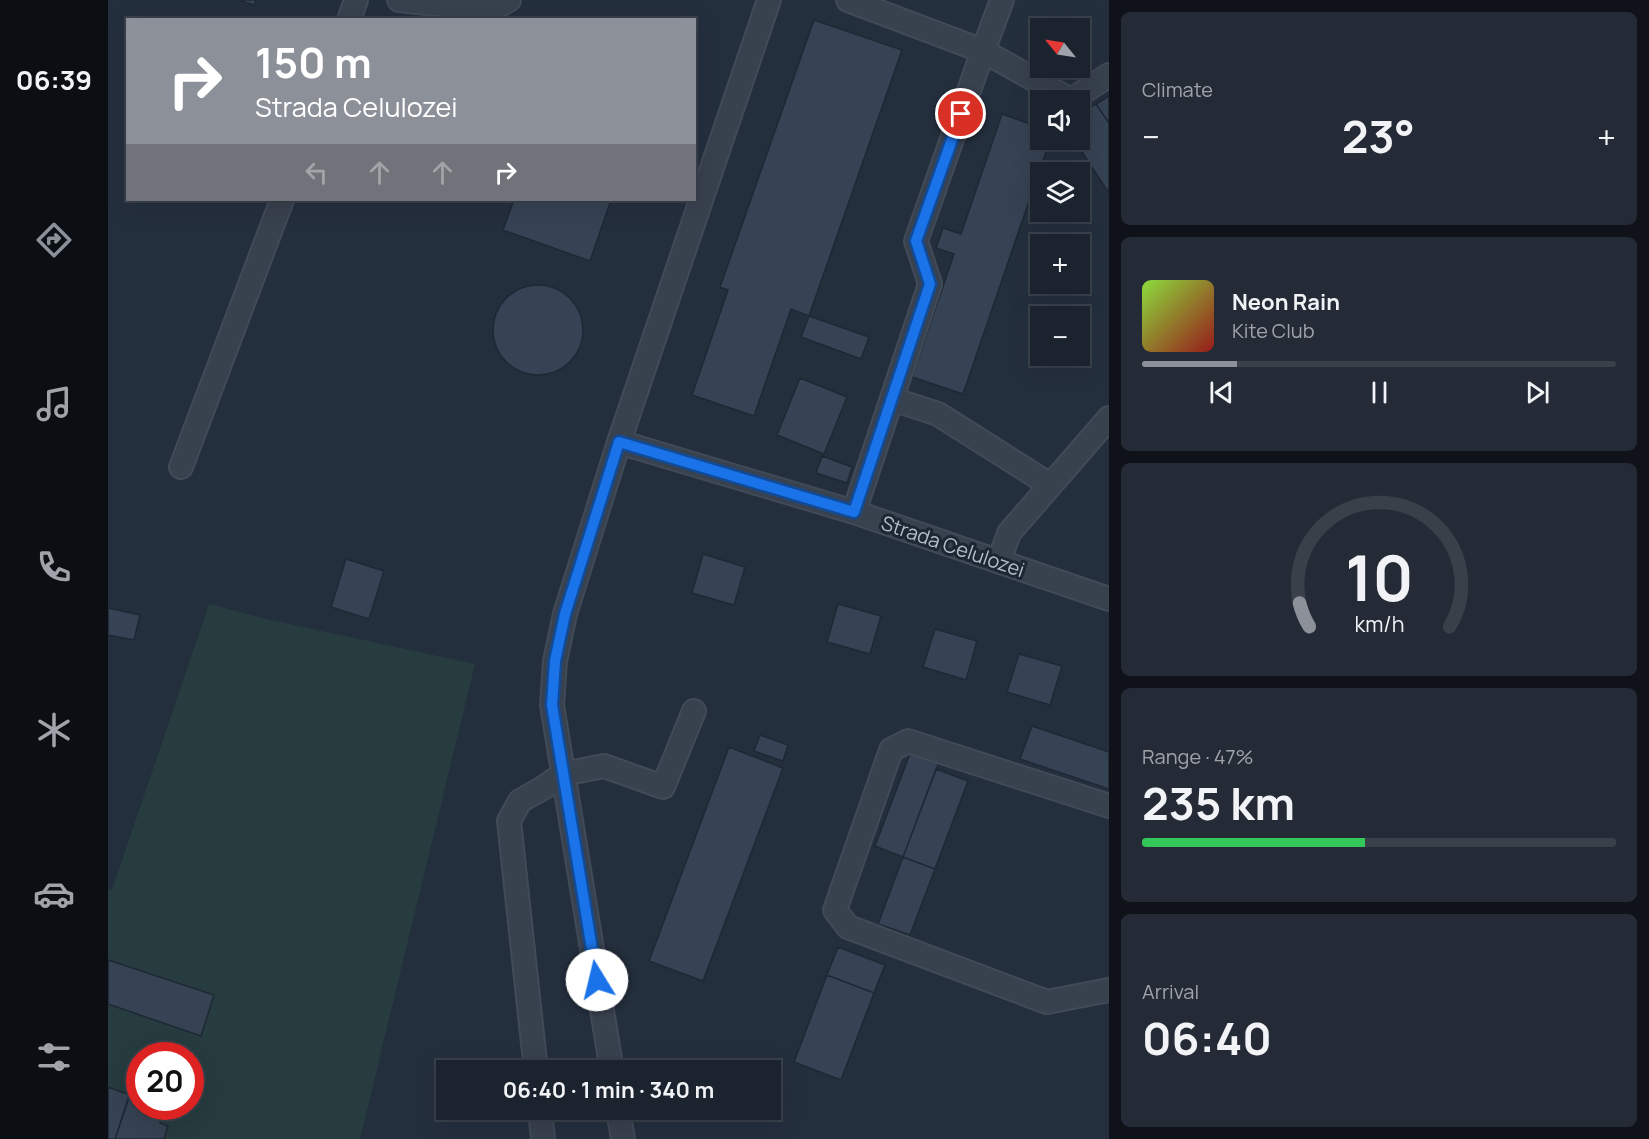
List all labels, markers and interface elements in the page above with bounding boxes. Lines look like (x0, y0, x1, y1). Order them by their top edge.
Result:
north arrow (1030, 18, 1090, 78)
map controls (1030, 18, 1090, 366)
text: 150 m (255, 33, 372, 91)
icon: right (156, 42, 234, 120)
text: 06:39 (16, 61, 92, 98)
text: Climate (1142, 76, 1213, 103)
text: Strada Celulozei (255, 88, 458, 125)
pin (935, 88, 986, 139)
button: sound (1030, 90, 1090, 150)
icon: arrive (944, 97, 977, 130)
text: 23° (1342, 105, 1415, 167)
text: − (1142, 114, 1160, 159)
text: + (1597, 114, 1616, 159)
icon: left (300, 156, 333, 189)
icon: ahead (363, 156, 396, 189)
icon: ahead (426, 156, 459, 189)
icon: right (489, 156, 522, 189)
button: layers (1030, 162, 1090, 222)
icon: directions (33, 219, 75, 261)
button: + (1030, 234, 1090, 294)
text: Neon Rain (1232, 287, 1340, 317)
button: − (1030, 306, 1090, 366)
text: Kite Club (1232, 317, 1315, 344)
icon: previous (1205, 376, 1238, 409)
icon: pause (1363, 376, 1396, 409)
icon: next (1521, 376, 1554, 409)
icon: music (33, 383, 75, 425)
street label: Strada Celulozei (878, 509, 1028, 583)
text: 10 (1345, 534, 1413, 620)
icon: phone (33, 546, 75, 588)
text: km/h (1354, 609, 1404, 638)
icon: climate (33, 709, 75, 751)
text: Range · 47% (1142, 743, 1254, 770)
text: 235 km (1142, 772, 1295, 834)
icon: car (33, 873, 75, 915)
position arrow (565, 948, 629, 1012)
text: Arrival (1142, 978, 1199, 1005)
text: 06:40 (1142, 1007, 1272, 1069)
icon: filters (33, 1036, 75, 1078)
speed limit sign: 20 (126, 1042, 204, 1120)
text: 06:40 · 1 min · 340 m (503, 1075, 714, 1105)

